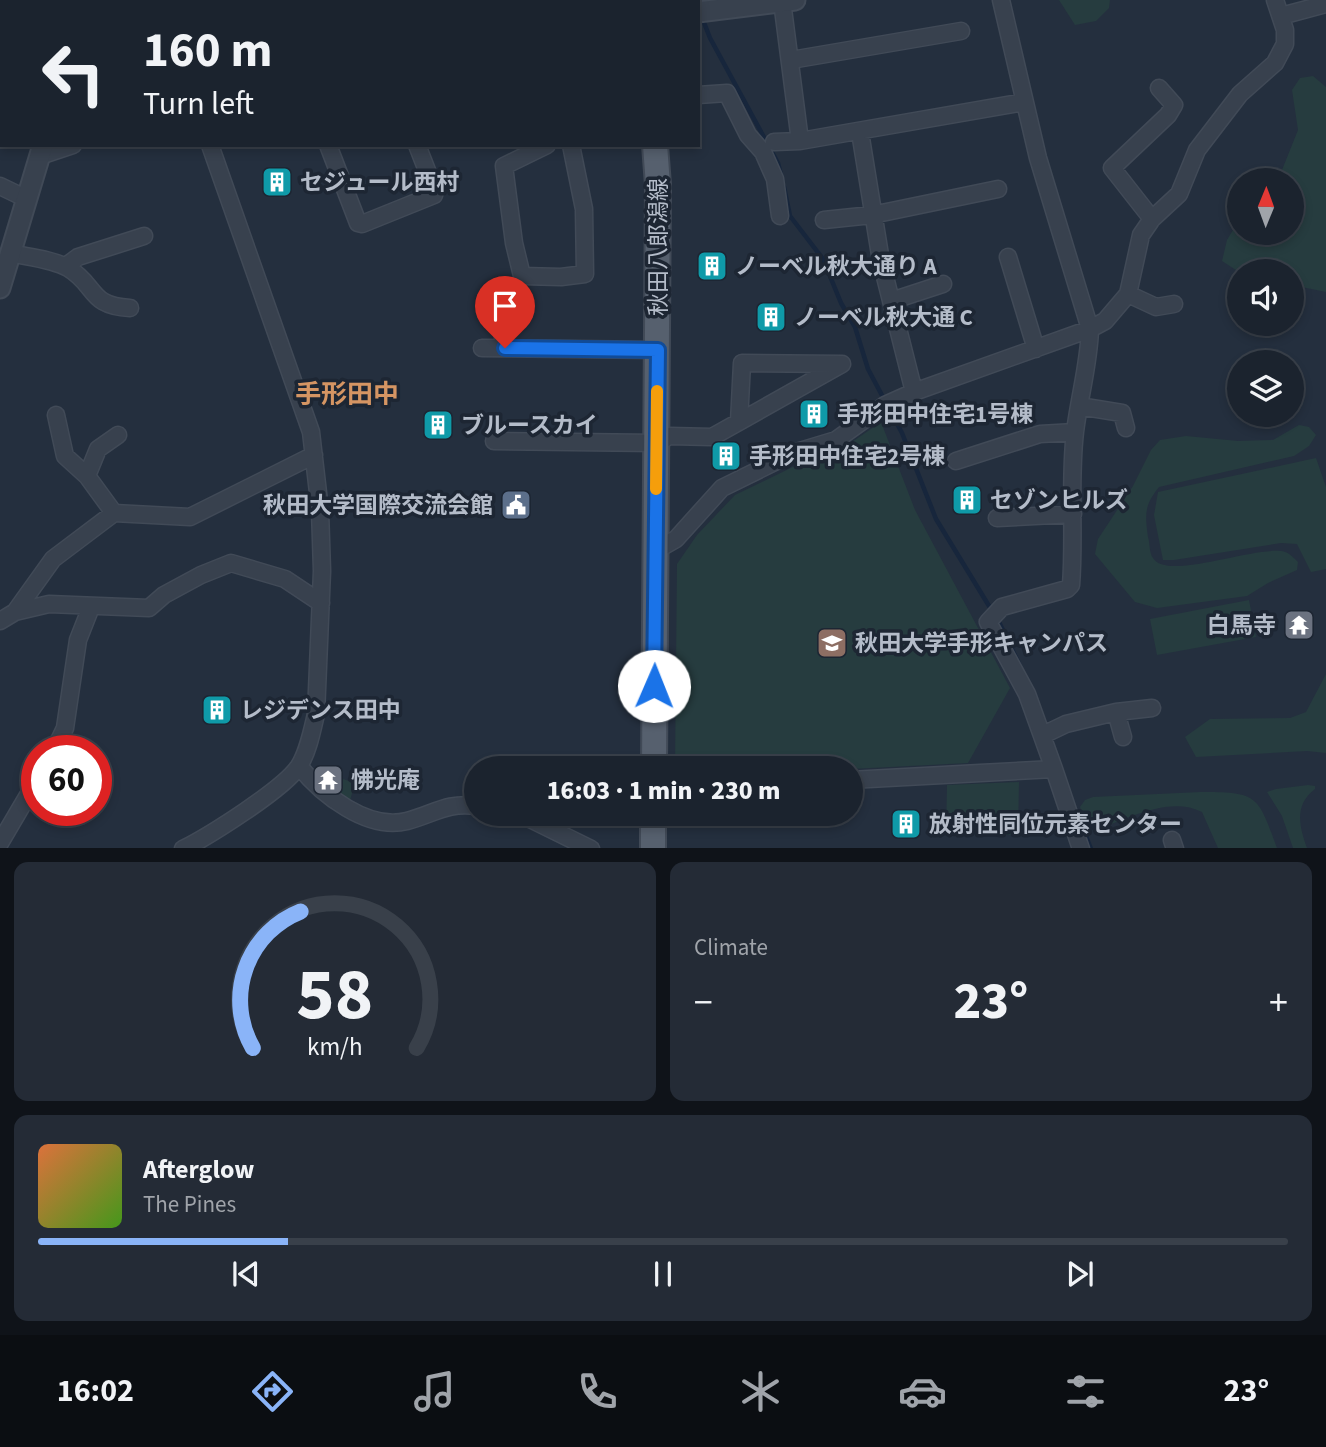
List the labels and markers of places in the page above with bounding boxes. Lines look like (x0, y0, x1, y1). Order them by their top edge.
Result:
building icon: セジュール西村 (260, 165, 294, 199)
place label: セジュール西村 (300, 166, 459, 199)
building icon: ノーベル秋大通り A (695, 249, 729, 283)
place label: ノーベル秋大通り A (735, 250, 938, 283)
pin (475, 276, 535, 348)
building icon: ノーベル秋大通 C (754, 300, 788, 334)
place label: ノーベル秋大通 C (794, 301, 973, 334)
building icon: 手形田中住宅1号棟 (797, 397, 831, 431)
place label: 手形田中住宅1号棟 (837, 398, 1033, 431)
building icon: ブルースカイ (421, 408, 455, 442)
place label: ブルースカイ (461, 409, 598, 442)
building icon: 手形田中住宅2号棟 (709, 439, 743, 473)
place label: 手形田中住宅2号棟 (749, 440, 945, 473)
building icon: セゾンヒルズ (950, 483, 984, 517)
place label: セゾンヒルズ (990, 484, 1128, 517)
public building icon: 秋田大学国際交流会館 (499, 488, 533, 522)
place label: 秋田大学国際交流会館 (263, 489, 493, 522)
temple icon: 白馬寺 (1282, 608, 1316, 642)
place label: 白馬寺 (1207, 609, 1276, 642)
school or university icon: 秋田大学手形キャンパス (815, 626, 849, 660)
place label: 秋田大学手形キャンパス (855, 627, 1108, 660)
building icon: レジデンス田中 (200, 693, 234, 727)
place label: レジデンス田中 (240, 694, 401, 727)
temple icon: 怫光庵 (311, 763, 345, 797)
place label: 怫光庵 (351, 764, 420, 797)
building icon: 放射性同位元素センター (889, 807, 923, 841)
place label: 放射性同位元素センター (929, 808, 1182, 841)

